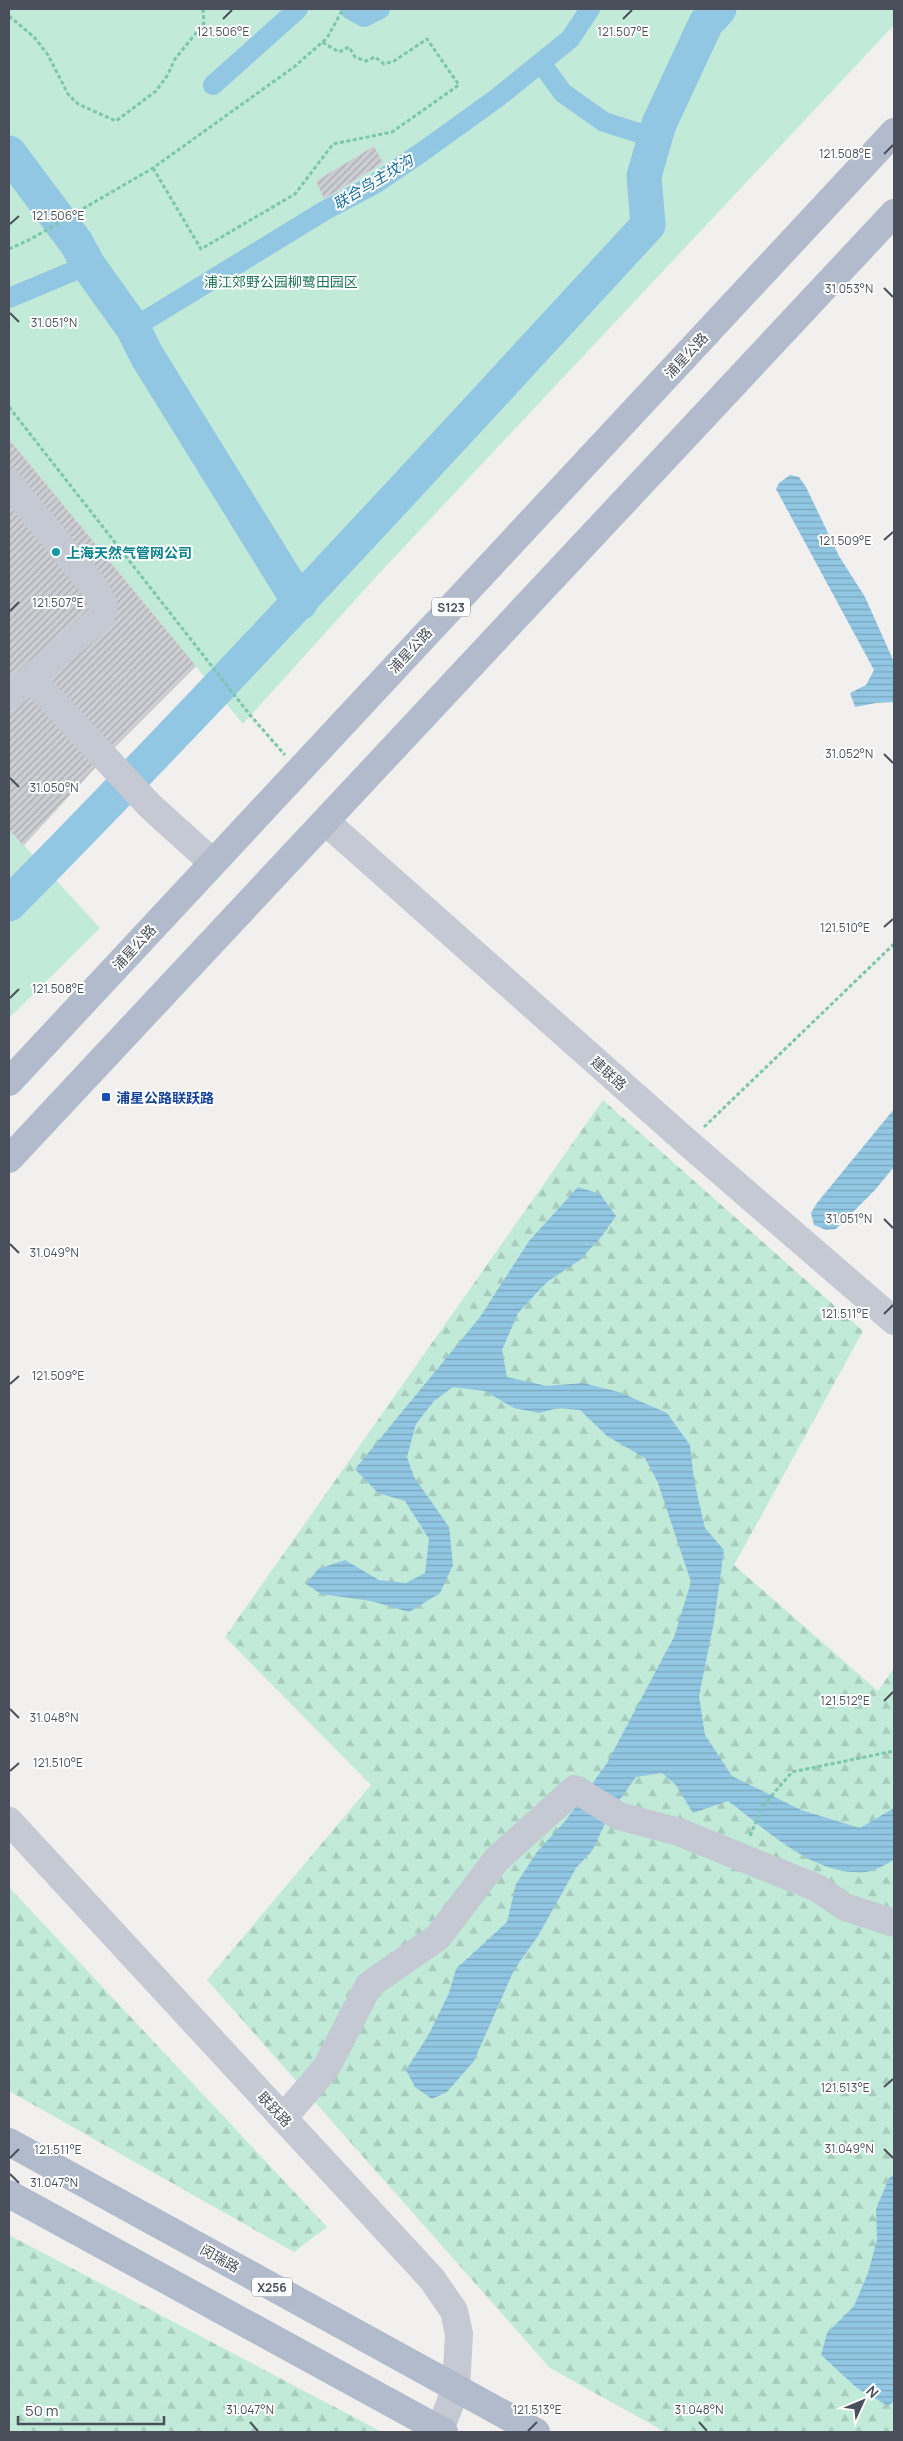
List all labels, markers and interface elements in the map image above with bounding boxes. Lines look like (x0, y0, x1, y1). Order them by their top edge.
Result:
text: 121.506°E (197, 23, 250, 40)
text: 121.507°E (597, 23, 649, 40)
text: 121.508°E (819, 145, 871, 162)
water label: 联合鸟主坟沟 (329, 149, 419, 214)
text: 121.506°E (32, 207, 85, 224)
park label: 浦江郊野公园柳鹭田园区 (204, 272, 358, 291)
text: 31.053°N (825, 280, 873, 297)
text: 31.051°N (31, 314, 77, 331)
street label: 浦星公路 (660, 328, 712, 382)
text: 121.509°E (819, 532, 872, 549)
place label: 上海天然气管网公司 (66, 543, 192, 562)
marker: 上海天然气管网公司 (50, 546, 62, 558)
text: 121.507°E (32, 594, 84, 611)
road number: S123 (432, 598, 470, 616)
street label: 浦星公路 (384, 623, 436, 677)
text: 31.052°N (825, 745, 873, 762)
text: 31.050°N (29, 779, 79, 796)
text: 121.510°E (820, 919, 870, 936)
street label: 浦星公路 (108, 920, 160, 974)
text: 121.508°E (32, 980, 84, 997)
street label: 建联路 (587, 1052, 631, 1094)
place label: 浦星公路联跃路 (116, 1088, 214, 1107)
marker: 浦星公路联跃路 (100, 1091, 112, 1103)
text: 31.051°N (826, 1210, 872, 1227)
text: 31.049°N (29, 1244, 79, 1261)
text: 121.511°E (821, 1305, 869, 1322)
text: 121.509°E (32, 1367, 85, 1384)
text: 121.512°E (820, 1692, 870, 1709)
text: 31.048°N (30, 1709, 78, 1726)
text: 121.510°E (33, 1754, 83, 1771)
text: 121.513°E (820, 2079, 870, 2096)
street label: 联跃路 (254, 2087, 296, 2131)
text: 31.049°N (824, 2140, 874, 2157)
text: 121.511°E (34, 2141, 82, 2158)
text: 31.047°N (30, 2174, 78, 2191)
street label: 闵瑞路 (197, 2240, 243, 2276)
road number: X256 (252, 2278, 292, 2296)
north arrow (838, 2376, 888, 2426)
text: N (862, 2381, 883, 2402)
scale bar (18, 2394, 164, 2426)
text: 50 m (25, 2400, 59, 2421)
text: 31.047°N (226, 2401, 274, 2418)
text: 121.513°E (512, 2401, 562, 2418)
text: 31.048°N (675, 2401, 723, 2418)

